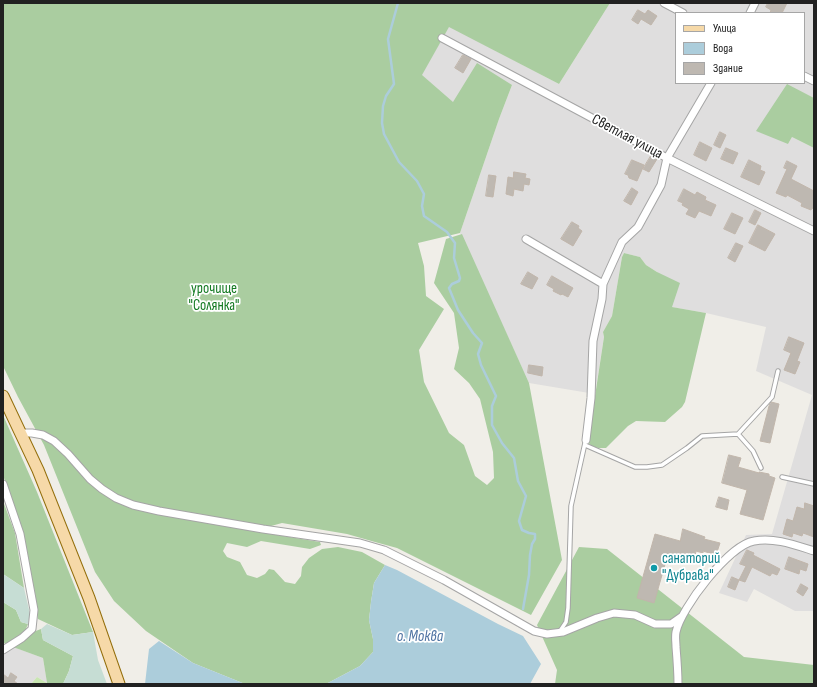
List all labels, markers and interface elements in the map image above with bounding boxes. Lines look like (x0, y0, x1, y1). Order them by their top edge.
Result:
legend (675, 12, 805, 84)
text: Улица (713, 21, 736, 36)
text: Вода (713, 41, 733, 56)
text: Здание (713, 61, 743, 76)
street label: Светлая улица (588, 111, 666, 163)
park label: урочище "Солянка" (189, 280, 239, 315)
place label: санаторий "Дубрава" (662, 550, 720, 585)
marker: санаторий "Дубрава" (649, 563, 659, 573)
water label: о. Моква (397, 627, 443, 647)

